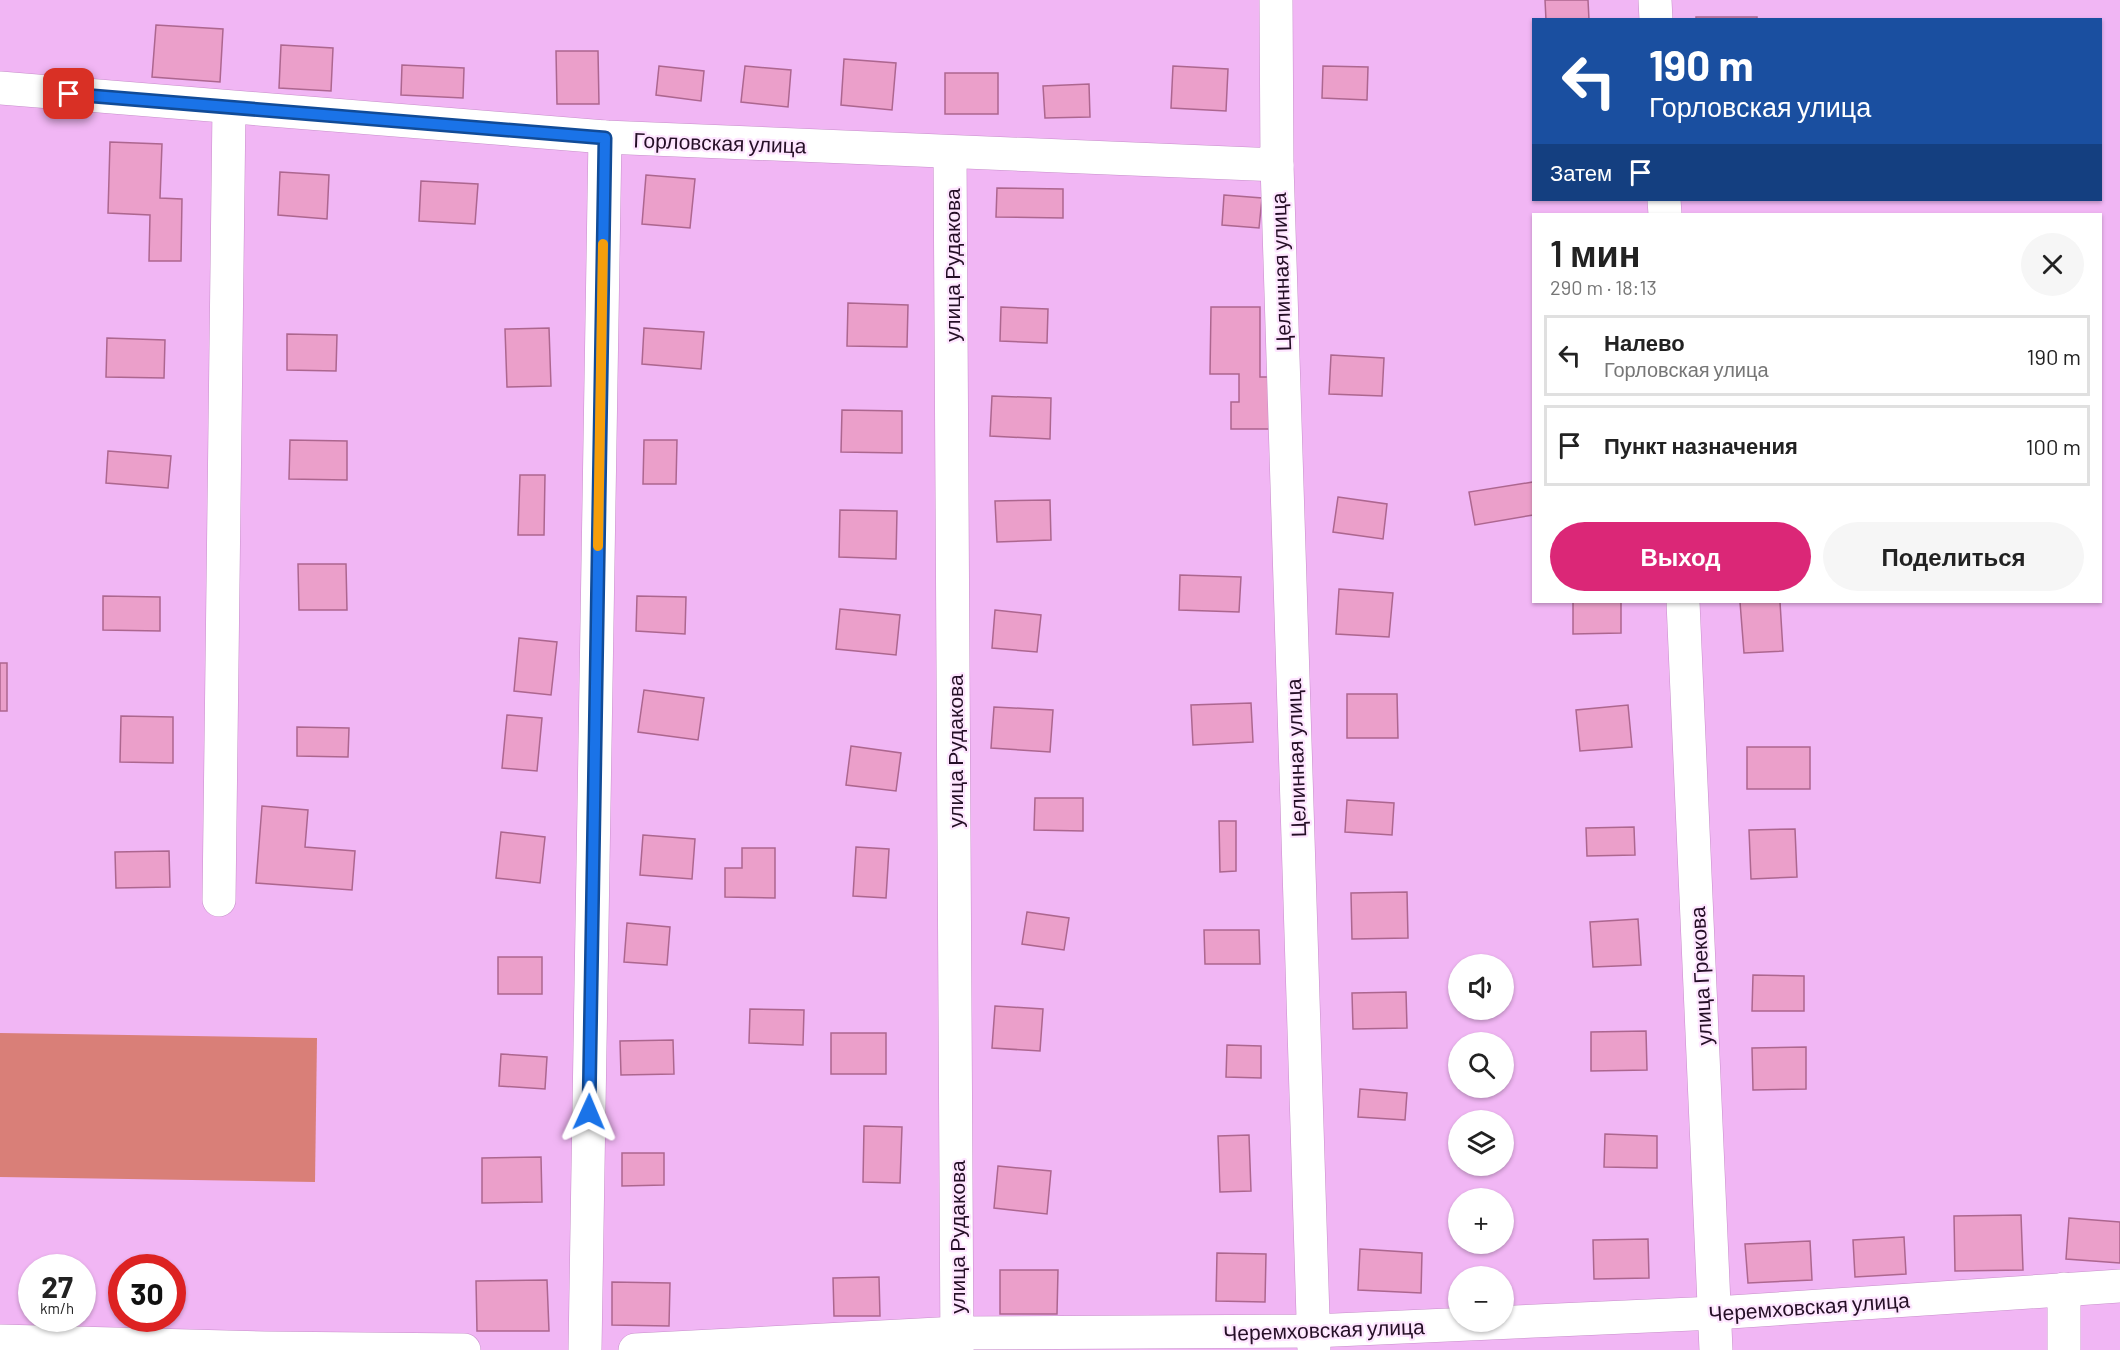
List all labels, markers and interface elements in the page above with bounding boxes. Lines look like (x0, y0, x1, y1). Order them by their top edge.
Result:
text: 190 m (1649, 39, 1754, 89)
icon: left (1550, 42, 1628, 120)
pin (43, 68, 94, 119)
icon: arrive (52, 77, 85, 110)
text: Горловская улица (1649, 90, 1871, 122)
street label: Горловская улица (633, 126, 807, 158)
icon: arrive (1624, 156, 1657, 189)
text: Затем (1550, 159, 1612, 185)
street label: улица Рудакова (939, 188, 964, 342)
street label: Целинная улица (1265, 192, 1295, 352)
text: 1 мин (1550, 231, 1640, 274)
button: close (2021, 233, 2084, 296)
text: 290 m · 18:13 (1550, 275, 1657, 299)
text: Налево (1604, 329, 1685, 355)
icon: left (1553, 339, 1586, 372)
text: 190 m (2027, 343, 2081, 369)
text: Горловская улица (1604, 357, 1769, 381)
icon: arrive (1553, 429, 1586, 462)
text: Пункт назначения (1604, 432, 1798, 458)
text: 100 m (2026, 433, 2081, 459)
button: Выход (1550, 522, 1811, 591)
button: Поделиться (1823, 522, 2084, 591)
street label: улица Рудакова (942, 674, 967, 828)
street label: Целинная улица (1280, 678, 1310, 838)
street label: улица Грекова (1684, 906, 1716, 1046)
map controls (1448, 954, 1514, 1332)
button: sound (1448, 954, 1514, 1020)
button: search (1448, 1032, 1514, 1098)
position arrow (557, 1080, 621, 1144)
button: layers (1448, 1110, 1514, 1176)
street label: улица Рудакова (944, 1160, 969, 1314)
button: + (1448, 1188, 1514, 1254)
speed limit sign: 30 (108, 1254, 186, 1332)
button: − (1448, 1266, 1514, 1332)
text: 27 (41, 1268, 73, 1304)
street label: Черемховская улица (1708, 1286, 1911, 1325)
text: km/h (40, 1299, 74, 1317)
street label: Черемховская улица (1223, 1313, 1425, 1345)

